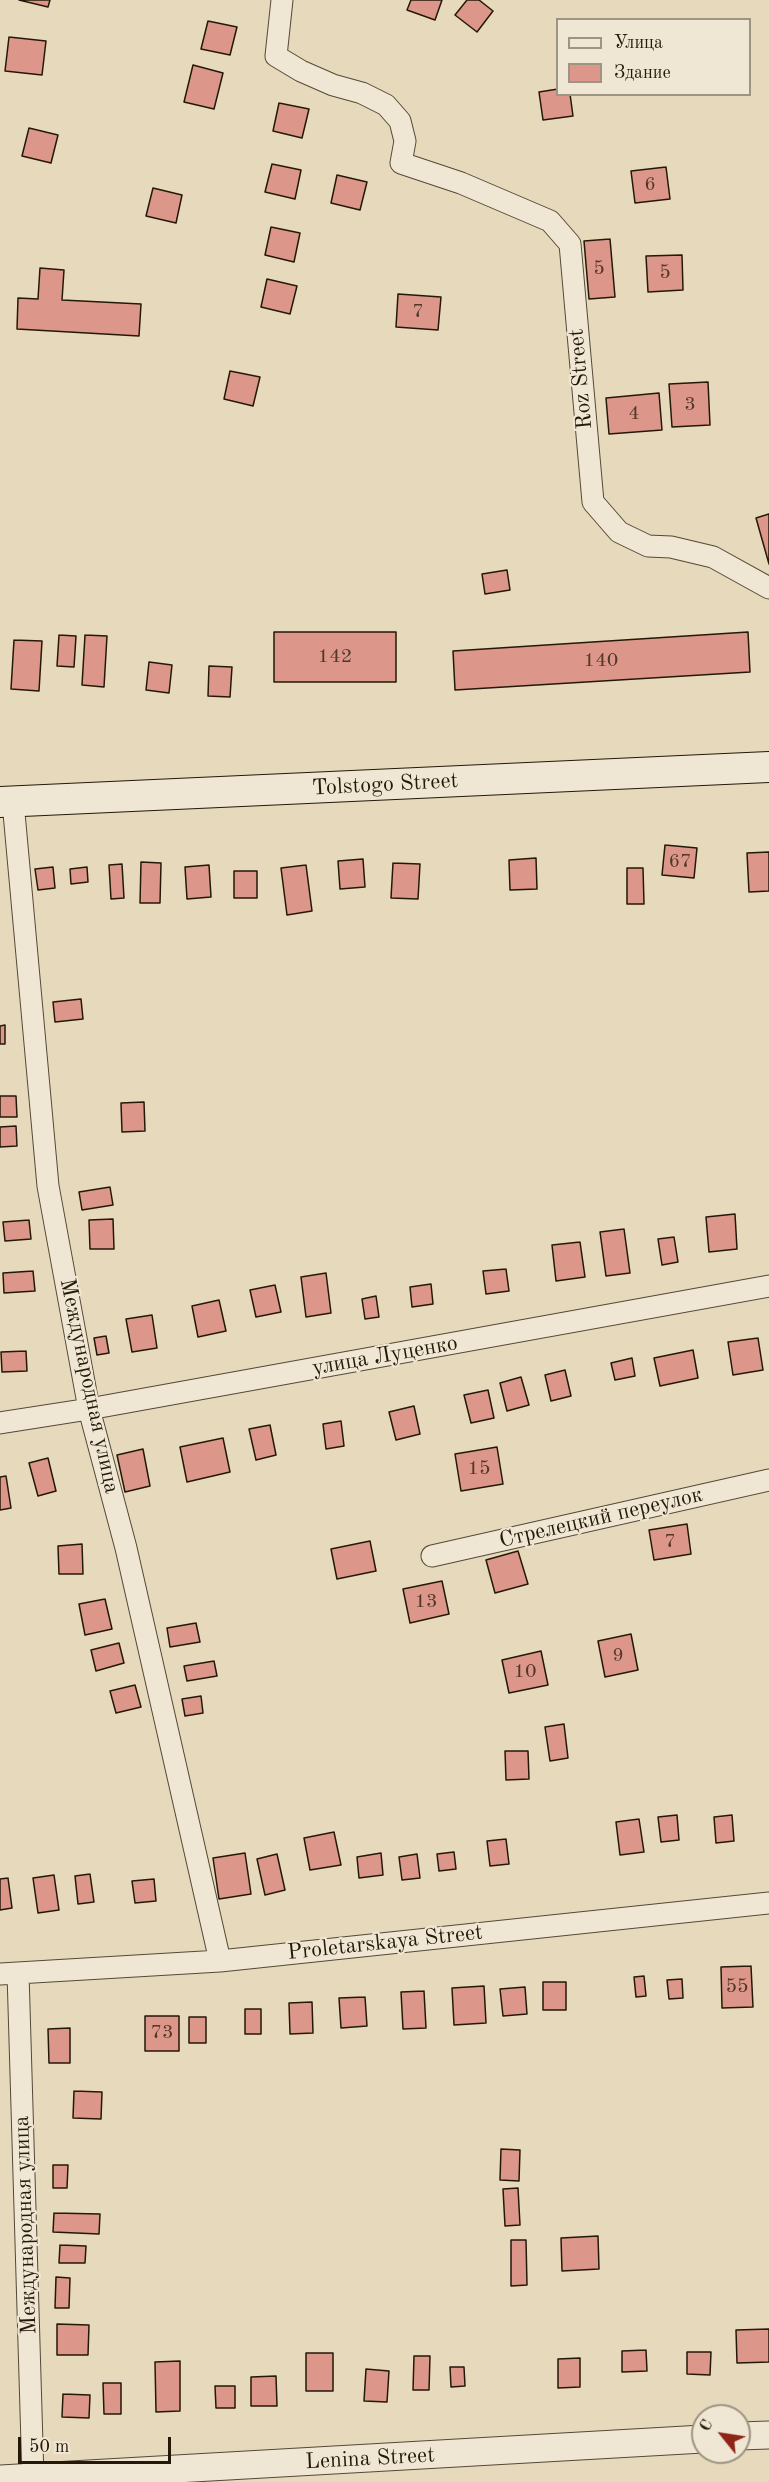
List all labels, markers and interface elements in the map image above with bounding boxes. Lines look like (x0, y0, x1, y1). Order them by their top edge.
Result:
legend (556, 18, 751, 96)
text: Улица (614, 34, 663, 52)
text: Здание (614, 64, 671, 82)
house number: 6 (644, 173, 656, 197)
house number: 5 (593, 257, 605, 281)
house number: 5 (659, 261, 671, 285)
house number: 7 (412, 300, 424, 324)
street label: Roz Street (563, 328, 599, 430)
house number: 3 (684, 393, 696, 417)
house number: 4 (628, 402, 640, 426)
house number: 142 (318, 645, 352, 669)
house number: 140 (584, 649, 618, 673)
street label: Tolstogo Street (311, 768, 459, 802)
house number: 67 (668, 850, 692, 874)
street label: Международная улица (53, 1276, 125, 1496)
street label: улица Луценко (310, 1330, 460, 1382)
house number: 15 (467, 1457, 491, 1481)
street label: Стрелецкий переулок (497, 1482, 705, 1554)
house number: 7 (664, 1530, 676, 1554)
house number: 13 (414, 1590, 438, 1614)
house number: 9 (612, 1644, 624, 1668)
house number: 10 (513, 1660, 537, 1684)
street label: Proletarskaya Street (286, 1920, 484, 1966)
house number: 55 (725, 1975, 749, 1999)
house number: 73 (150, 2021, 174, 2045)
street label: Международная улица (9, 2115, 43, 2335)
north arrow (691, 2404, 751, 2464)
text: С (698, 2417, 717, 2435)
scale bar (21, 2425, 174, 2463)
text: 50 m (29, 2438, 69, 2456)
street label: Lenina Street (304, 2442, 436, 2476)

